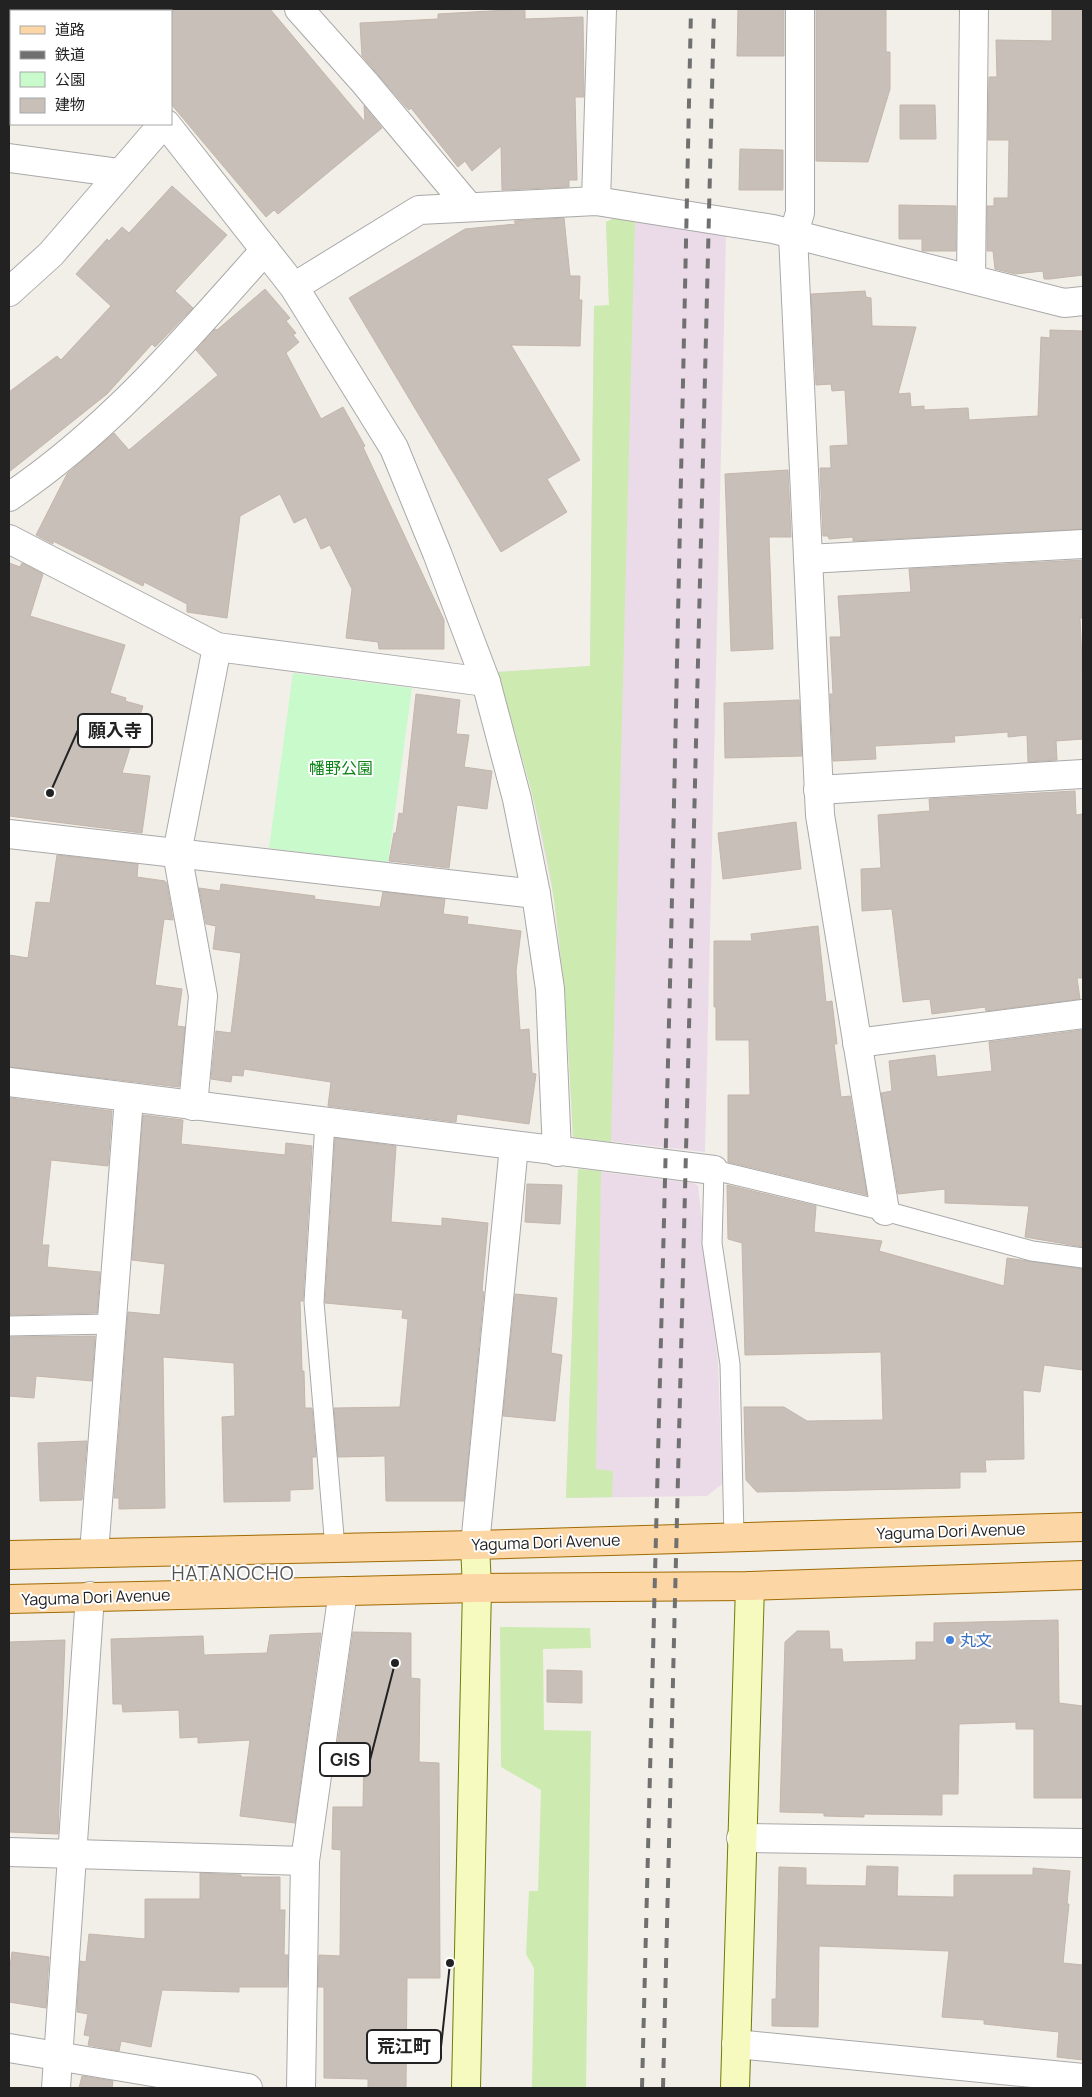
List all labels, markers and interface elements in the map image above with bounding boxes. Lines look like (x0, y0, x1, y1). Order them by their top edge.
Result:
legend (10, 10, 172, 125)
text: 道路 (55, 19, 85, 40)
text: 鉄道 (55, 44, 85, 65)
text: 公園 (55, 69, 85, 90)
text: 建物 (55, 94, 85, 115)
callout: 願入寺 (78, 714, 152, 747)
text: 願入寺 (88, 718, 142, 742)
park label: 幡野公園 (309, 757, 373, 779)
street label: Yaguma Dori Avenue (876, 1517, 1026, 1545)
street label: Yaguma Dori Avenue (471, 1528, 621, 1556)
district label: HATANOCHO (172, 1560, 295, 1586)
street label: Yaguma Dori Avenue (21, 1583, 171, 1611)
place label: 丸文 (960, 1629, 992, 1651)
marker: 丸文 (944, 1634, 956, 1646)
callout: GIS (320, 1743, 370, 1776)
text: GIS (330, 1747, 360, 1771)
callout: 荒江町 (367, 2030, 441, 2063)
text: 荒江町 (377, 2034, 431, 2058)

